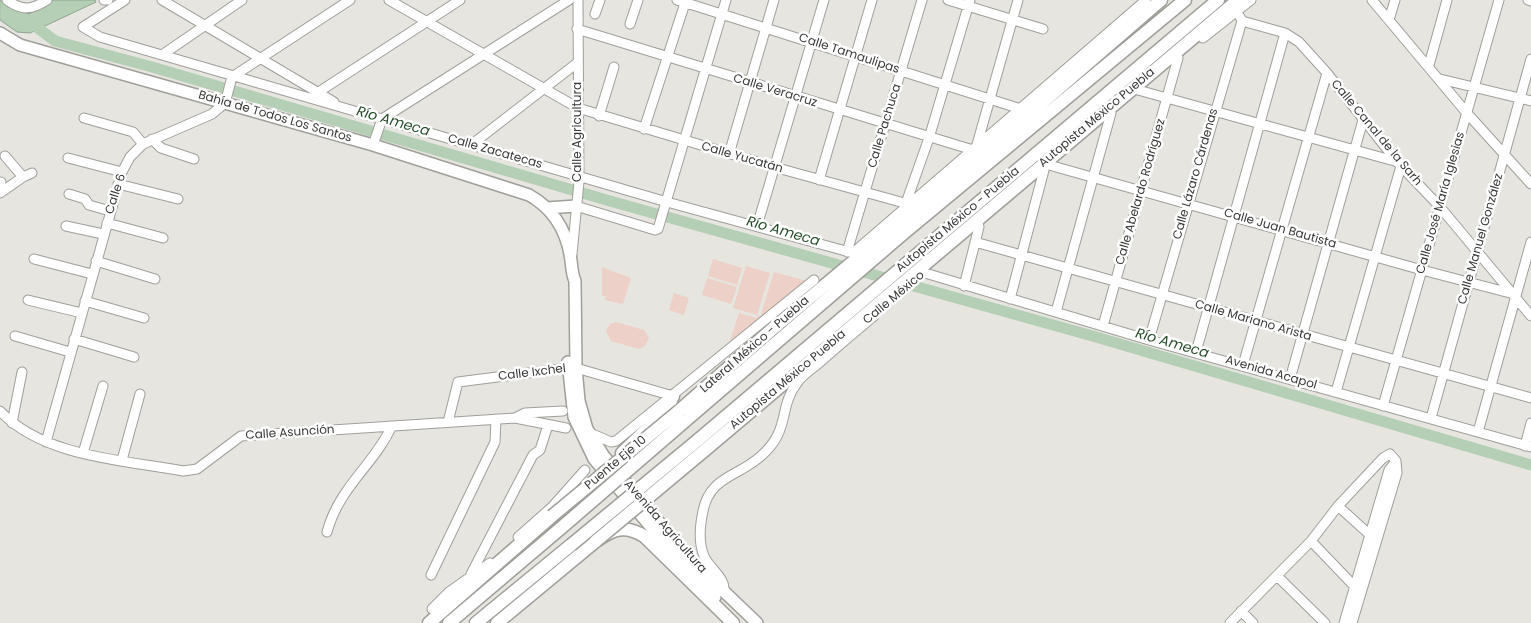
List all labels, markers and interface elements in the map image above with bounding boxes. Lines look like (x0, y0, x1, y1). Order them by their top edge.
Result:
street label: Calle Tamaulipas (797, 31, 901, 77)
street label: Autopista México Puebla (1036, 65, 1158, 171)
street label: Calle Veracruz (731, 71, 819, 111)
street label: Calle Canal de la Sarh (1328, 77, 1424, 189)
street label: Calle Agricultura (571, 82, 585, 182)
street label: Calle Pachuca (865, 82, 905, 170)
street label: Bahía de Todos Los Santos (197, 88, 353, 146)
water label: Río Ameca (354, 104, 432, 140)
street label: Calle Lázaro Cárdenas (1170, 107, 1222, 241)
street label: Calle Abelardo Rodríguez (1113, 117, 1169, 267)
street label: Calle José María Iglesias (1414, 130, 1468, 276)
street label: Calle Zacatecas (446, 132, 544, 172)
street label: Calle Yucatán (700, 139, 784, 177)
street label: Autopista México - Puebla (893, 164, 1023, 276)
street label: Calle 6 (103, 172, 129, 216)
street label: Calle Manuel González (1455, 172, 1507, 306)
street label: Calle Juan Bautista (1222, 206, 1338, 252)
water label: Río Ameca (744, 214, 822, 250)
street label: Calle México (861, 268, 927, 328)
street label: Lateral México - Puebla (698, 294, 812, 396)
street label: Calle Mariano Arista (1193, 297, 1313, 345)
water label: Río Ameca (1133, 326, 1211, 362)
street label: Autopista México Puebla (727, 327, 849, 433)
street label: Avenida Acapol (1224, 353, 1318, 393)
street label: Calle Ixchel (497, 362, 567, 384)
street label: Calle Asunción (245, 423, 335, 443)
street label: Puente Eje 10 (582, 433, 650, 493)
street label: Avenida Agricultura (621, 478, 709, 576)

